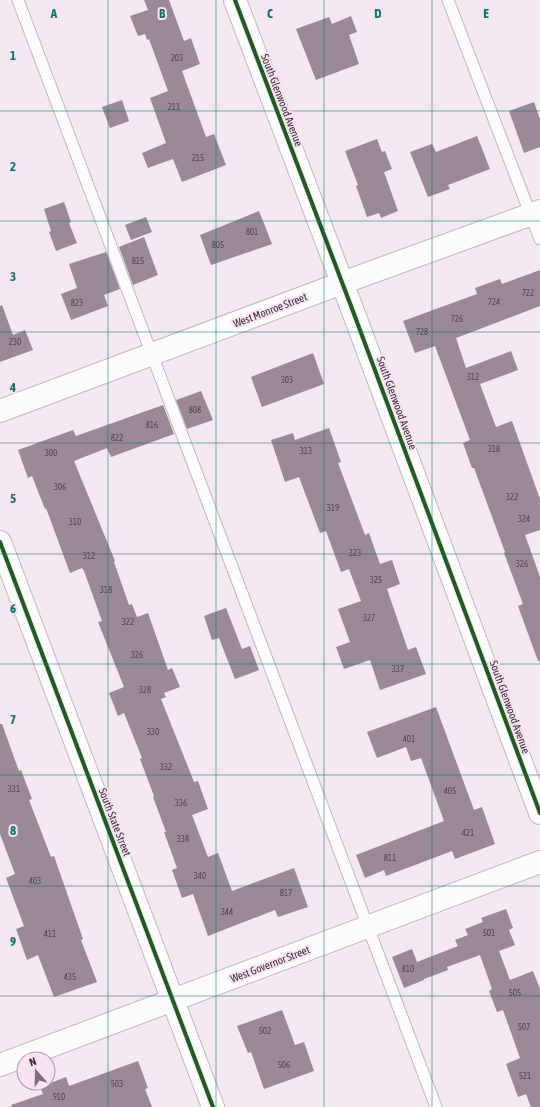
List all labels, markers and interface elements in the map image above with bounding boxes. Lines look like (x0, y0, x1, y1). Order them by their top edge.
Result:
text: A (50, 6, 58, 21)
text: B (159, 6, 166, 21)
text: C (267, 6, 273, 21)
text: D (374, 6, 382, 21)
text: E (483, 6, 489, 21)
text: 1 (10, 48, 16, 63)
street label: South Glenwood Avenue (259, 52, 305, 148)
house number: 203 (171, 53, 183, 63)
house number: 211 (168, 102, 180, 112)
house number: 215 (192, 153, 204, 163)
text: 2 (10, 159, 16, 174)
house number: 801 (246, 227, 258, 237)
house number: 805 (212, 240, 224, 250)
house number: 815 (132, 256, 144, 266)
text: 3 (10, 269, 16, 284)
house number: 722 (522, 288, 534, 298)
street label: West Monroe Street (231, 290, 309, 330)
house number: 724 (488, 297, 500, 307)
house number: 823 (71, 298, 83, 308)
house number: 726 (451, 314, 463, 324)
house number: 728 (416, 327, 428, 337)
house number: 230 (9, 337, 21, 347)
street label: South Glenwood Avenue (375, 355, 419, 451)
house number: 312 (467, 372, 479, 382)
house number: 303 (281, 375, 293, 385)
text: 4 (9, 380, 16, 395)
house number: 808 (189, 405, 201, 415)
house number: 816 (146, 420, 158, 430)
house number: 822 (111, 433, 123, 443)
house number: 318 (488, 444, 500, 454)
house number: 313 (300, 446, 312, 456)
house number: 300 (45, 448, 57, 458)
house number: 306 (54, 482, 66, 492)
text: 5 (10, 491, 16, 506)
house number: 322 (506, 492, 518, 502)
house number: 319 (327, 503, 339, 513)
house number: 324 (518, 514, 530, 524)
house number: 310 (69, 517, 81, 527)
house number: 323 (349, 548, 361, 558)
house number: 312 (83, 551, 95, 561)
house number: 326 (516, 559, 528, 569)
house number: 325 (370, 575, 382, 585)
house number: 318 (100, 585, 112, 595)
text: 6 (10, 601, 16, 616)
house number: 327 (363, 613, 375, 623)
house number: 322 (122, 617, 134, 627)
house number: 326 (131, 650, 143, 660)
street label: South Glenwood Avenue (488, 659, 532, 755)
house number: 337 (392, 664, 404, 674)
house number: 328 (139, 685, 151, 695)
text: 7 (10, 712, 16, 727)
house number: 330 (147, 727, 159, 737)
house number: 401 (403, 734, 415, 744)
house number: 332 (160, 762, 172, 772)
house number: 331 (8, 784, 20, 794)
street label: South State Street (97, 786, 133, 858)
house number: 405 (444, 786, 456, 796)
house number: 336 (175, 798, 187, 808)
text: 8 (10, 823, 16, 838)
house number: 421 (462, 828, 474, 838)
house number: 338 (177, 834, 189, 844)
house number: 811 (384, 853, 396, 863)
house number: 340 (194, 871, 206, 881)
house number: 403 (29, 876, 41, 886)
house number: 817 (280, 888, 292, 898)
house number: 344 (221, 907, 233, 917)
house number: 501 (483, 928, 495, 938)
house number: 411 (44, 929, 56, 939)
text: 9 (10, 934, 16, 949)
street label: West Governor Street (229, 943, 311, 985)
house number: 810 (402, 964, 414, 974)
house number: 435 (64, 972, 76, 982)
house number: 505 (509, 988, 521, 998)
house number: 507 (518, 1022, 530, 1032)
house number: 502 (259, 1026, 271, 1036)
north arrow (16, 1051, 56, 1091)
text: N (27, 1055, 38, 1068)
house number: 506 (278, 1060, 290, 1070)
house number: 521 (519, 1071, 531, 1081)
house number: 503 (111, 1079, 123, 1089)
house number: 910 (53, 1092, 65, 1102)

